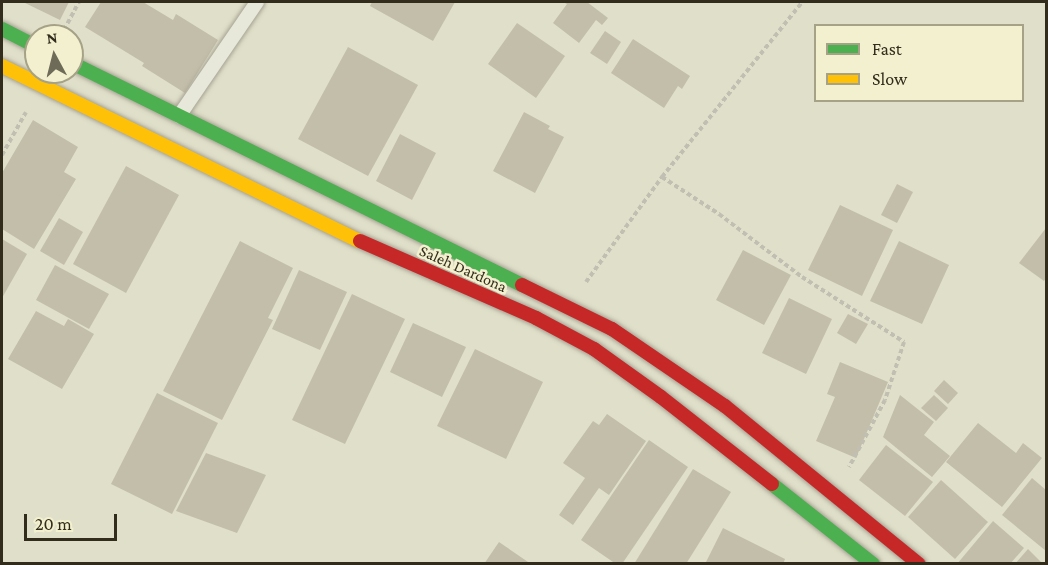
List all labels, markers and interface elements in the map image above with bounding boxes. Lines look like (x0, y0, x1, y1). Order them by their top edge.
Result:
north arrow (24, 24, 84, 84)
legend (814, 24, 1024, 102)
text: N (46, 29, 58, 47)
text: Fast (872, 39, 902, 59)
text: Slow (872, 69, 907, 89)
street label: Saleh Dardona (416, 241, 510, 297)
scale bar (27, 502, 120, 540)
text: 20 m (35, 514, 72, 534)

